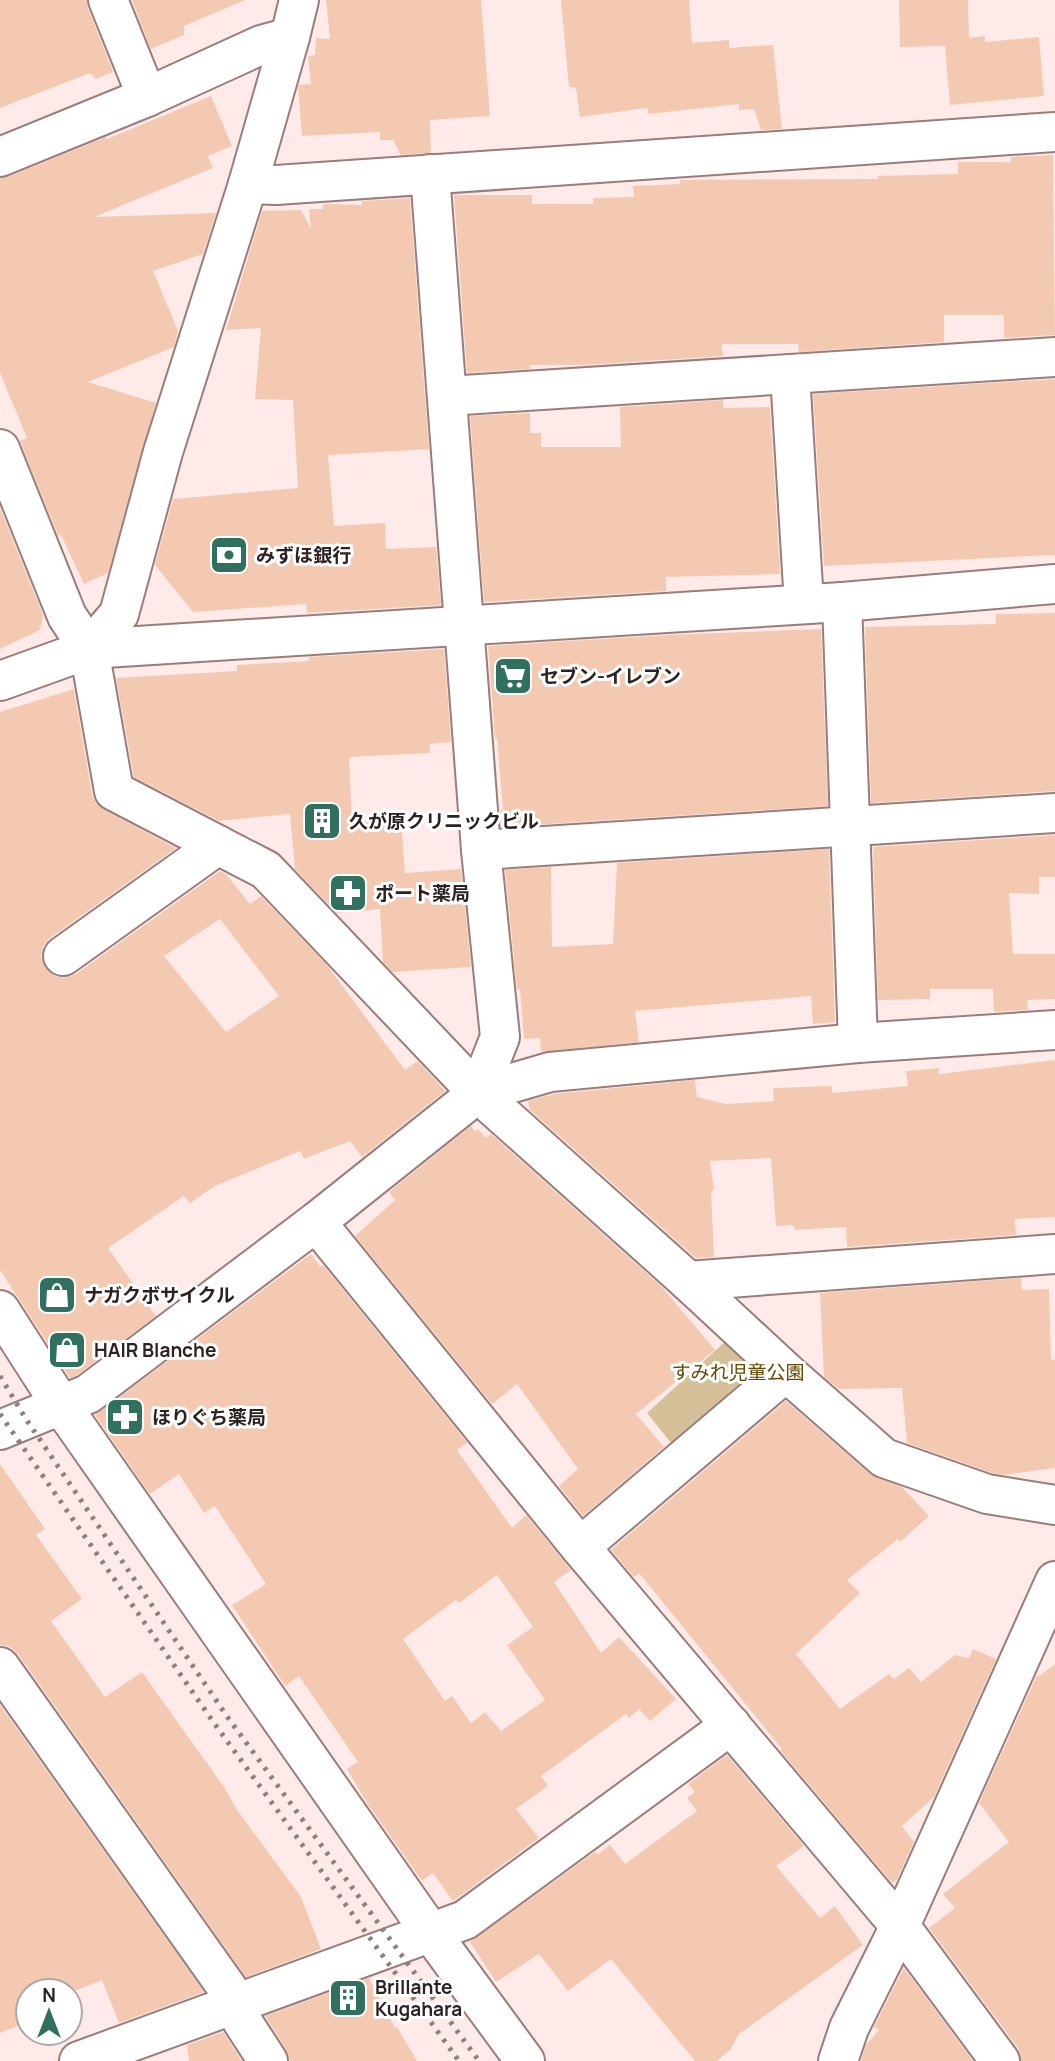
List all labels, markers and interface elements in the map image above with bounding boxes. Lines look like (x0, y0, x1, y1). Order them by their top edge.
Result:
bank icon: みずほ銀行 (208, 534, 250, 576)
place label: みずほ銀行 (256, 542, 351, 568)
supermarket icon: セブン-イレブン (492, 655, 534, 697)
place label: セブン-イレブン (540, 663, 681, 689)
building icon: 久が原クリニックビル (301, 800, 343, 842)
place label: 久が原クリニックビル (349, 808, 539, 834)
pharmacy icon: ポート薬局 (327, 872, 369, 914)
place label: ポート薬局 (375, 880, 470, 906)
shop icon: ナガクボサイクル (36, 1274, 78, 1316)
place label: ナガクボサイクル (84, 1282, 235, 1308)
shop icon: HAIR Blanche (46, 1329, 88, 1371)
place label: HAIR Blanche (94, 1337, 216, 1363)
park label: すみれ児童公園 (671, 1359, 805, 1385)
pharmacy icon: ほりぐち薬局 (104, 1396, 146, 1438)
place label: ほりぐち薬局 (152, 1404, 266, 1430)
place label: Brillante Kugahara (375, 1974, 462, 2022)
north arrow (14, 1977, 84, 2047)
building icon: Brillante Kugahara (327, 1977, 369, 2019)
text: N (42, 1982, 56, 2008)

